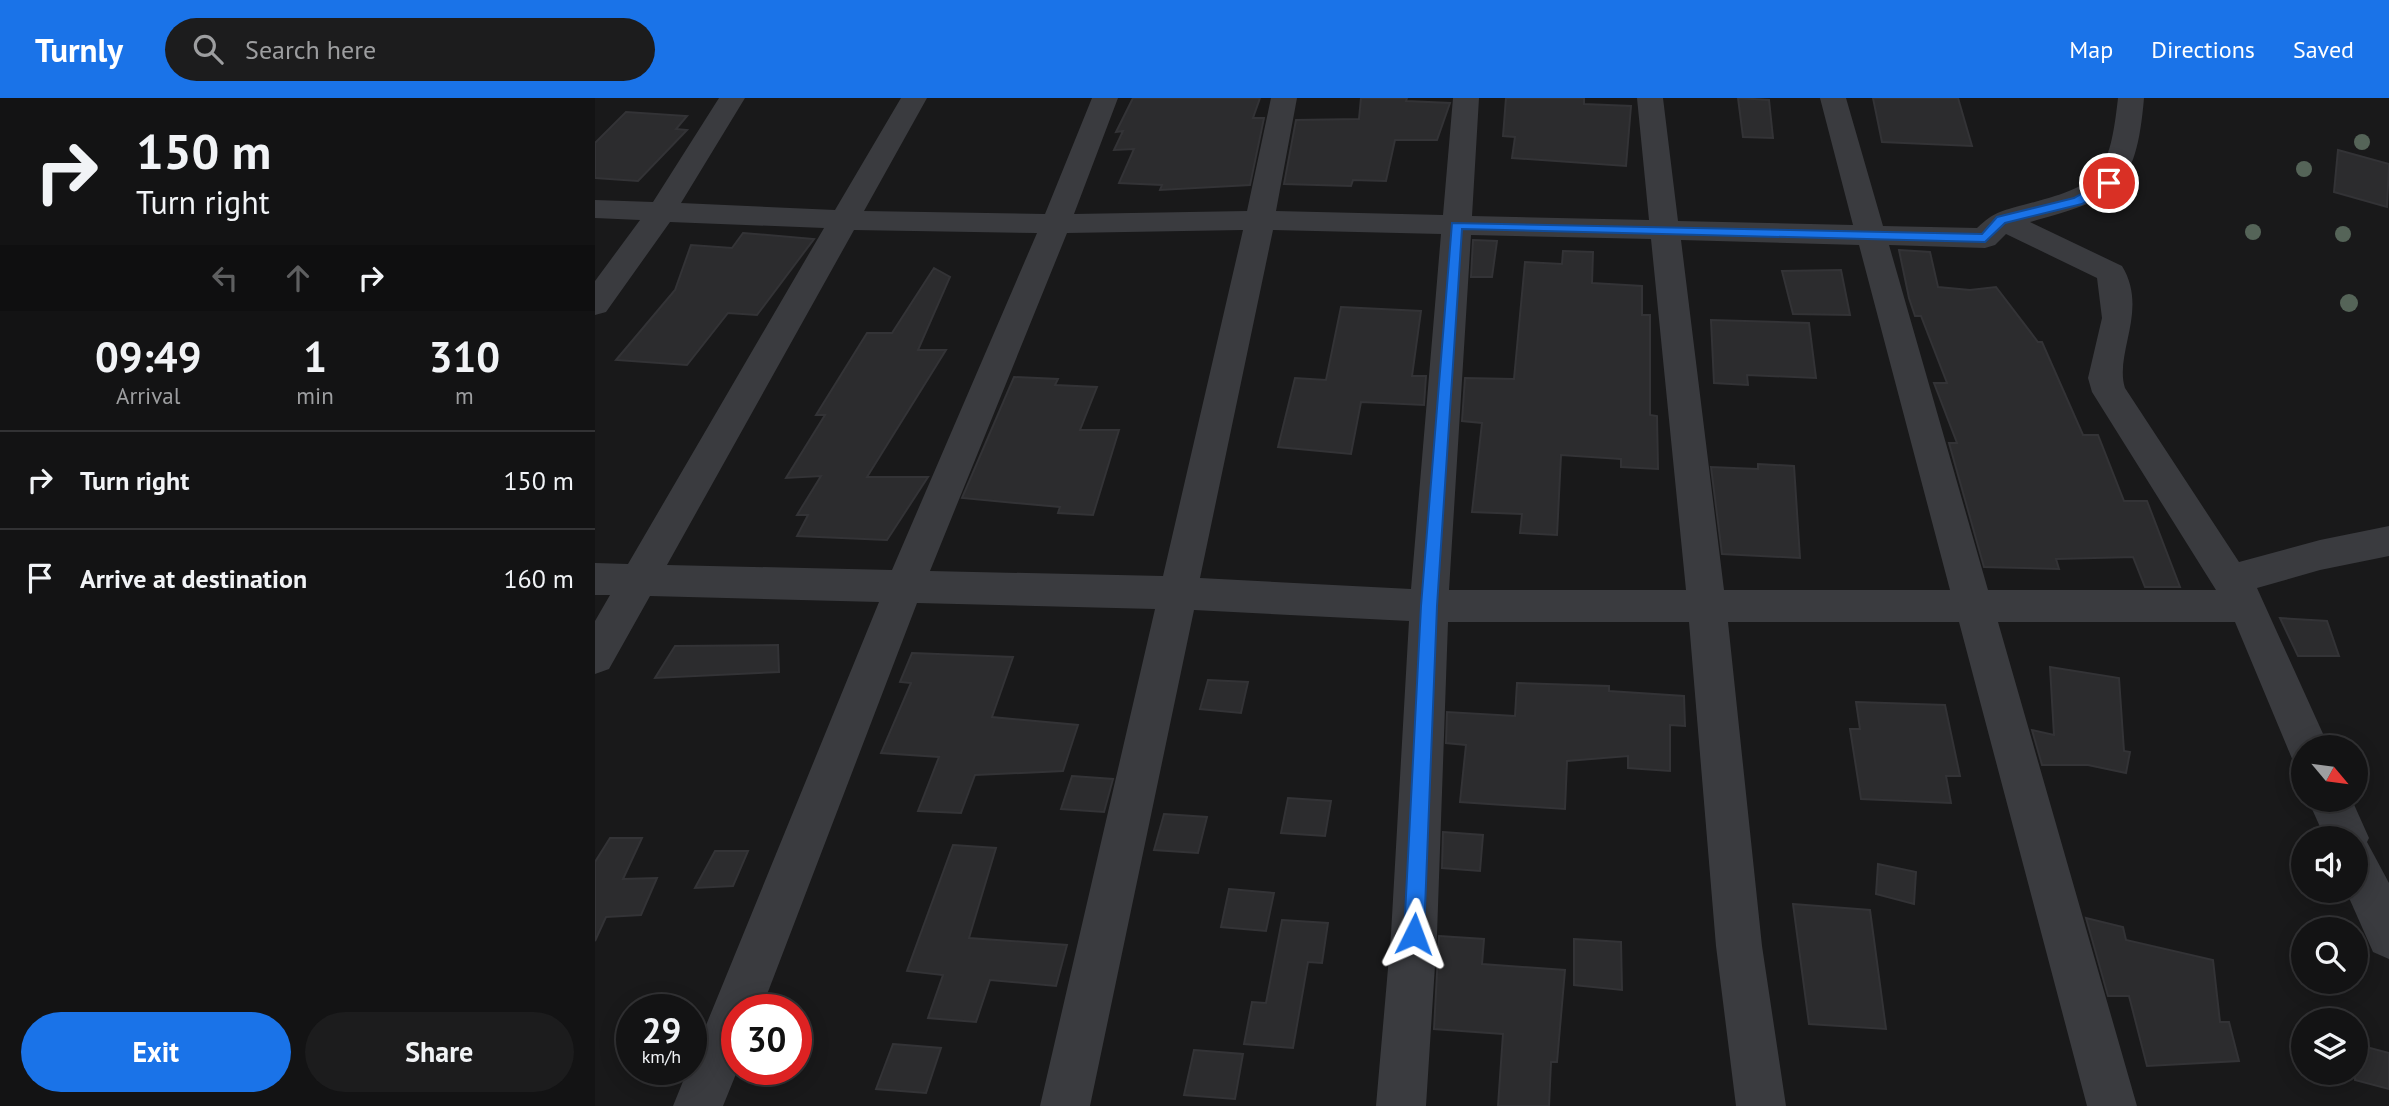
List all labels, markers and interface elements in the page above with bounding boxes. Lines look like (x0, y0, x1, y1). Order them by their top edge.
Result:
search box (165, 18, 655, 81)
text: Turnly (35, 28, 123, 71)
icon: search (189, 30, 227, 68)
text: Search here (245, 33, 376, 66)
text: Map (2069, 34, 2113, 65)
text: Directions (2151, 34, 2255, 65)
text: Saved (2293, 34, 2354, 65)
text: 150 m (136, 119, 271, 183)
icon: right (21, 126, 112, 217)
pin (2079, 153, 2139, 213)
icon: arrive (2090, 164, 2128, 202)
text: Turn right (136, 181, 270, 223)
icon: left (206, 259, 244, 297)
icon: ahead (279, 259, 317, 297)
icon: right (352, 259, 390, 297)
text: 09:49 (95, 329, 201, 384)
text: 1 (303, 329, 327, 384)
text: 310 (429, 329, 500, 384)
text: Arrival (116, 381, 180, 410)
text: min (296, 381, 334, 410)
text: m (455, 381, 474, 410)
icon: right (21, 461, 59, 499)
text: Turn right (80, 464, 189, 497)
text: 150 m (503, 464, 574, 497)
icon: arrive (21, 559, 59, 597)
text: Arrive at destination (80, 562, 307, 595)
text: 160 m (503, 562, 574, 595)
north arrow (2291, 735, 2368, 812)
map controls (2291, 735, 2368, 1085)
button: sound (2291, 826, 2368, 903)
position arrow (1377, 897, 1451, 971)
button: search (2291, 917, 2368, 994)
speed limit sign: 30 (721, 994, 812, 1085)
text: 29 (642, 1007, 681, 1053)
button: layers (2291, 1008, 2368, 1085)
button: Exit (21, 1012, 291, 1092)
button: Share (305, 1012, 574, 1092)
text: km/h (642, 1045, 681, 1068)

